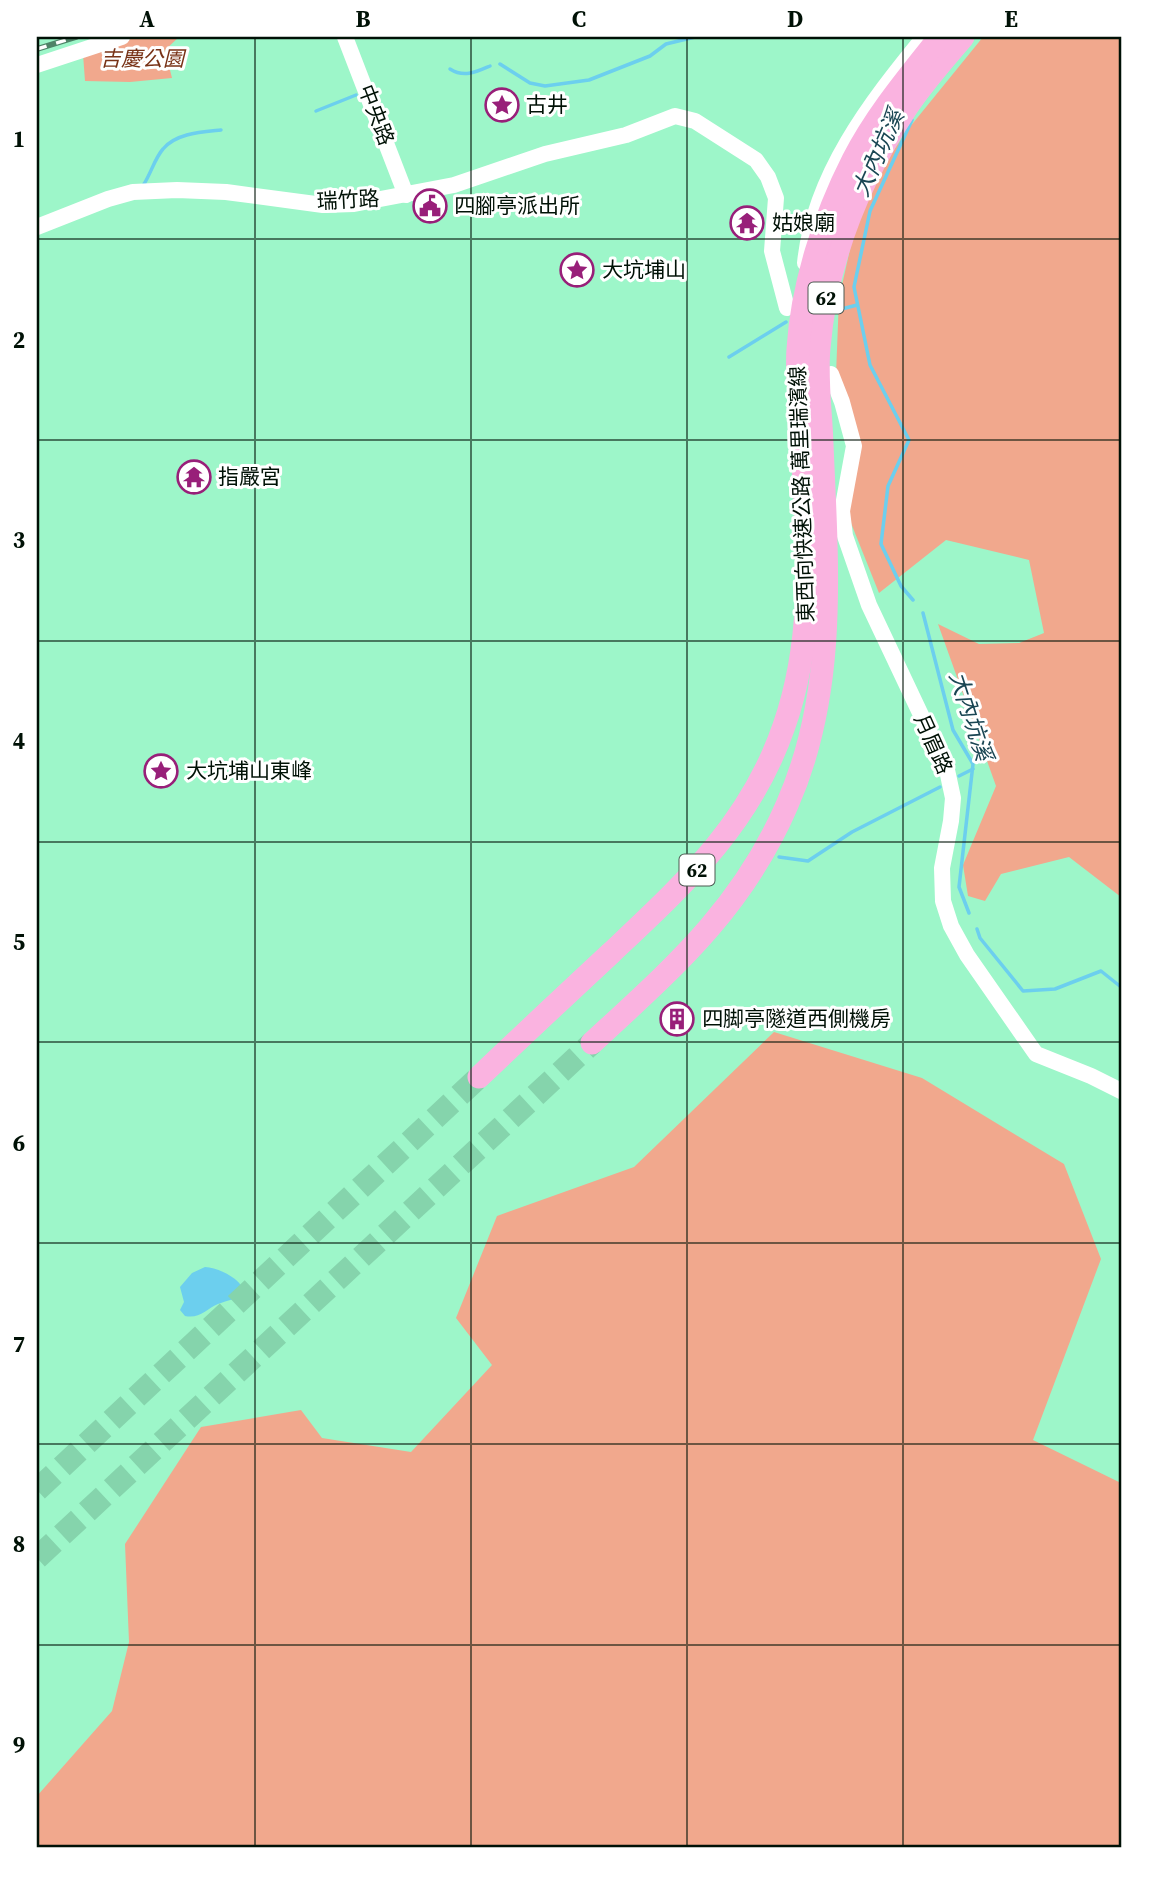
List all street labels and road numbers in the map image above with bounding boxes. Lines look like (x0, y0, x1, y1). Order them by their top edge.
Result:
street label: 中央路 (352, 80, 401, 149)
street label: 瑞竹路 (316, 183, 380, 216)
road number: 62 (808, 282, 844, 314)
street label: 東西向快速公路 萬里瑞濱線 (783, 365, 820, 623)
street label: 月眉路 (907, 709, 960, 778)
road number: 62 (680, 855, 714, 886)

